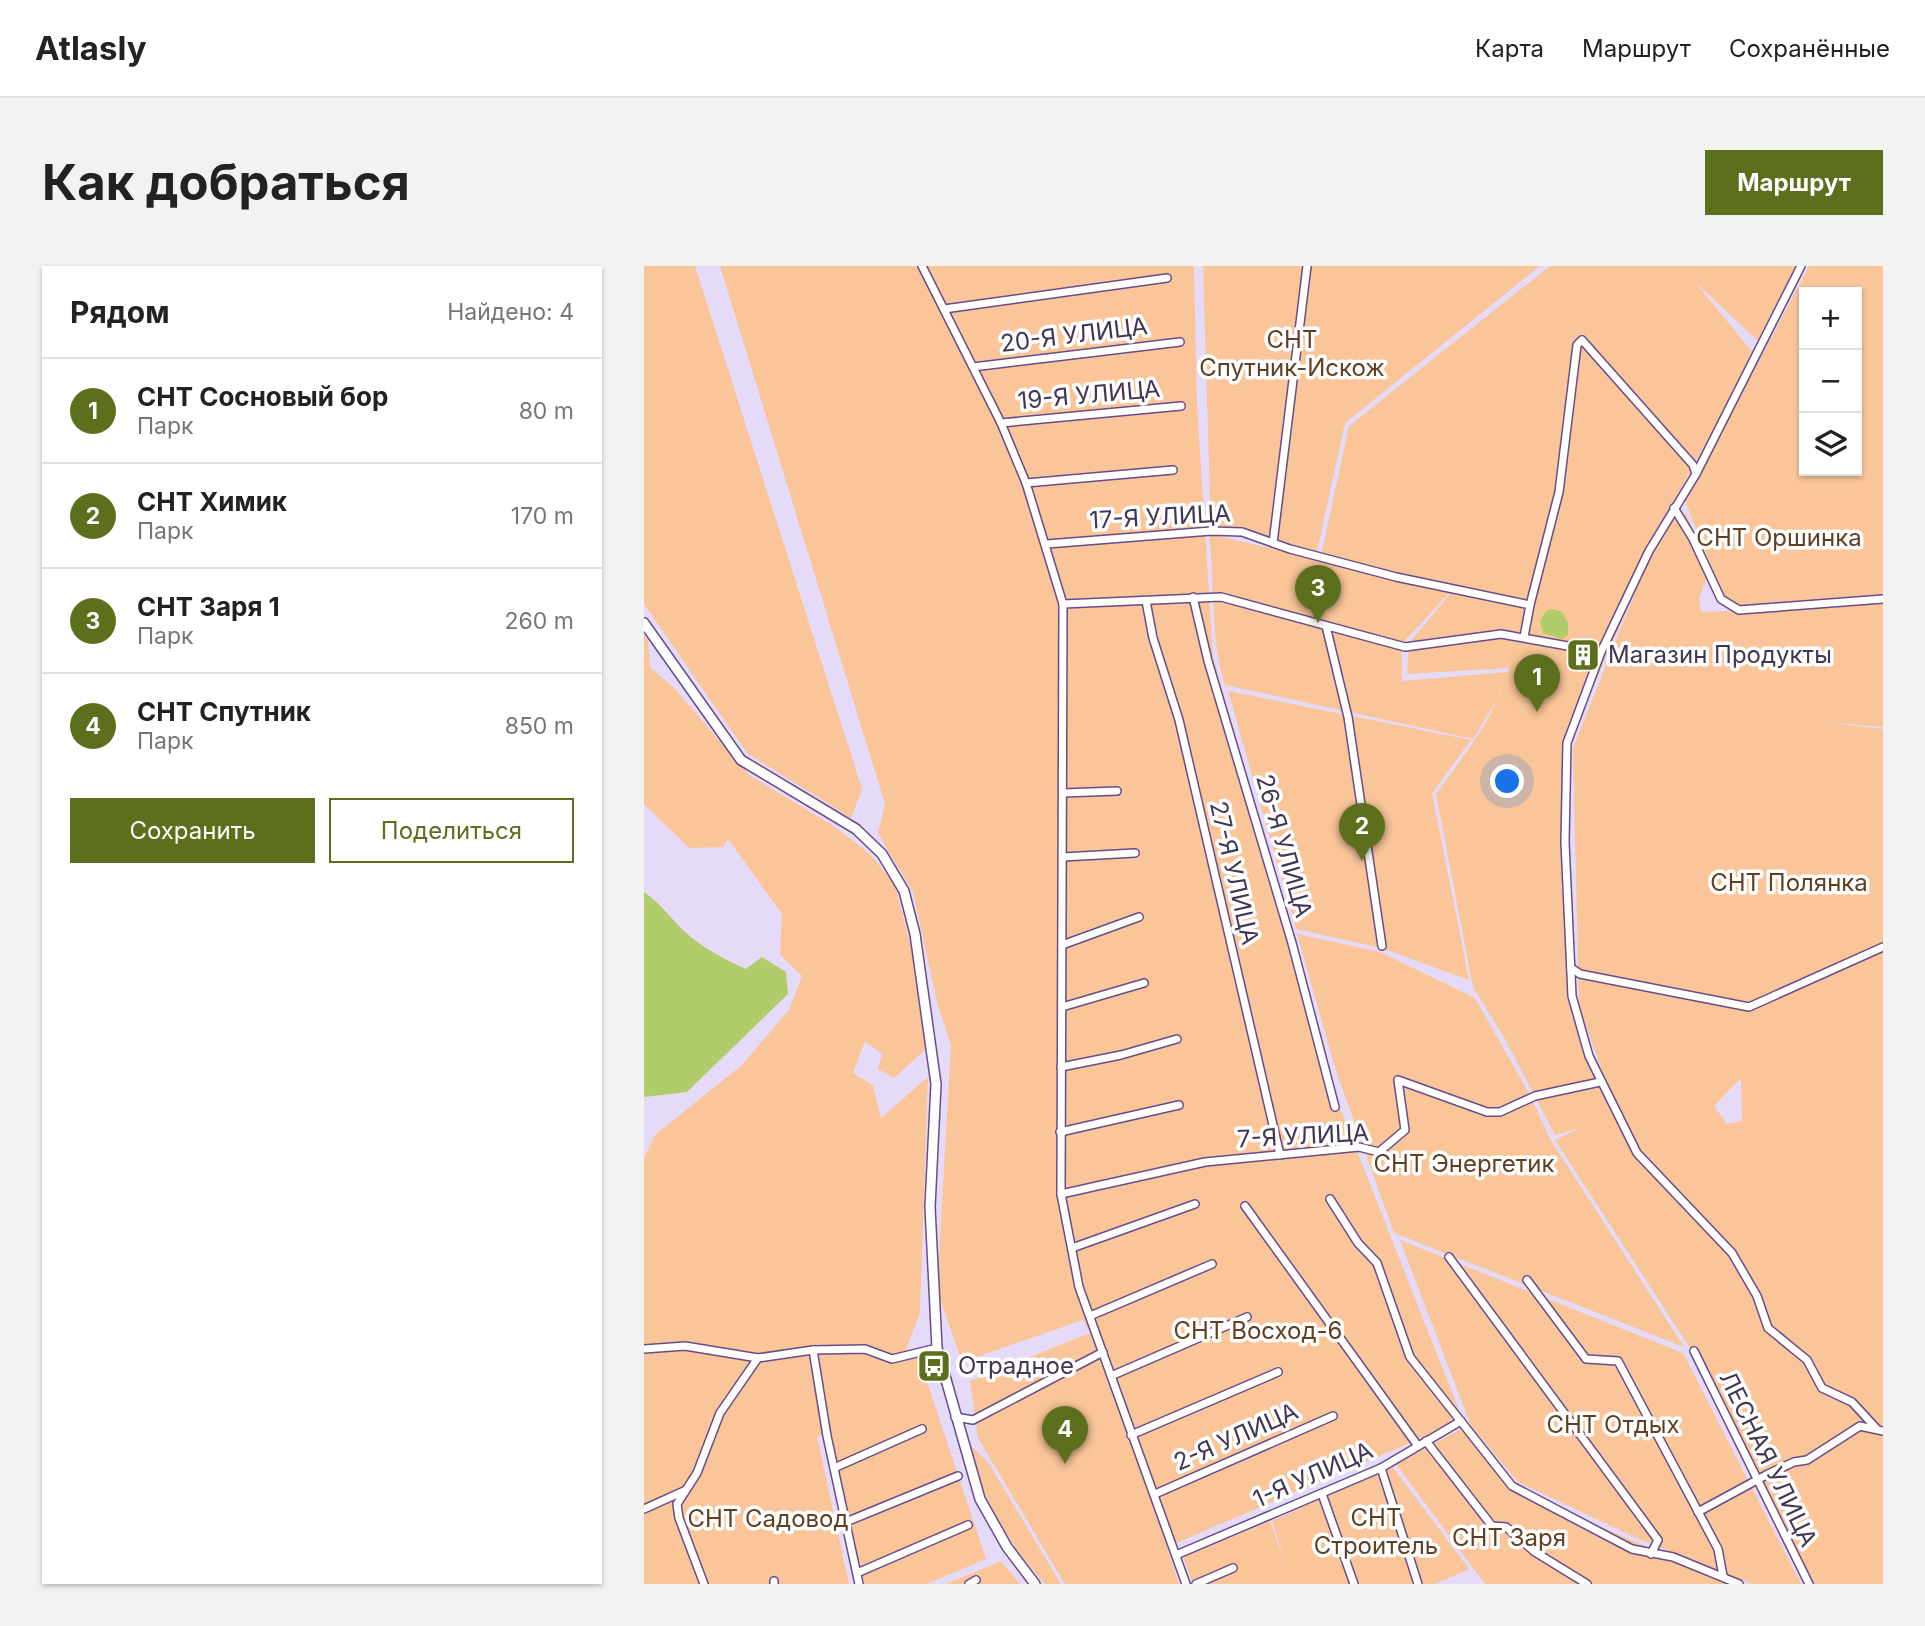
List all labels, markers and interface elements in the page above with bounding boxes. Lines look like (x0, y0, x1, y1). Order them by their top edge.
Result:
text: Atlasly (35, 28, 147, 68)
text: Карта (1475, 34, 1544, 63)
text: Маршрут (1582, 34, 1691, 63)
text: Сохранённые (1729, 34, 1890, 63)
button: Маршрут (1705, 150, 1883, 215)
text: Как добраться (42, 153, 410, 212)
map controls (1799, 287, 1862, 476)
button: + (1799, 287, 1862, 350)
text: Рядом (70, 294, 170, 330)
text: Найдено: 4 (447, 298, 574, 326)
street label: 20-Я УЛИЦА (999, 311, 1149, 358)
park label: СНТ Спутник-Искож (1199, 325, 1385, 382)
button: − (1799, 350, 1862, 413)
street label: 19-Я УЛИЦА (1017, 374, 1161, 415)
text: СНТ Сосновый бор (137, 381, 388, 412)
text: 1 (88, 397, 98, 425)
text: 80 m (519, 397, 574, 425)
text: Парк (137, 412, 194, 440)
button: layers (1799, 413, 1862, 476)
text: СНТ Химик (137, 486, 287, 517)
street label: 17-Я УЛИЦА (1089, 498, 1231, 535)
text: 2 (86, 502, 100, 530)
text: 170 m (511, 502, 574, 530)
text: Парк (137, 517, 194, 545)
park label: СНТ Оршинка (1696, 523, 1862, 552)
pin: 3 (1295, 565, 1341, 623)
text: СНТ Заря 1 (137, 591, 280, 622)
text: 3 (86, 607, 100, 635)
text: 260 m (505, 607, 574, 635)
text: Парк (137, 622, 194, 650)
building icon: Магазин Продукты (1564, 636, 1602, 674)
place label: Магазин Продукты (1608, 640, 1832, 669)
pin: 1 (1514, 654, 1560, 712)
text: СНТ Спутник (137, 696, 311, 727)
text: 4 (85, 712, 101, 740)
text: 850 m (505, 712, 574, 740)
text: Парк (137, 727, 194, 755)
your location (1490, 764, 1524, 798)
street label: 26-Я УЛИЦА (1250, 771, 1319, 921)
button: Сохранить (70, 798, 315, 863)
button: Поделиться (329, 798, 574, 863)
street label: 27-Я УЛИЦА (1204, 798, 1265, 947)
pin: 2 (1339, 803, 1385, 861)
park label: СНТ Полянка (1710, 868, 1868, 897)
street label: 7-Я УЛИЦА (1236, 1118, 1370, 1153)
park label: СНТ Энергетик (1374, 1149, 1554, 1178)
park label: СНТ Восход-6 (1174, 1316, 1342, 1345)
bus stop icon: Отрадное (915, 1347, 953, 1385)
place label: Отрадное (958, 1351, 1074, 1380)
street label: ЛЕСНАЯ УЛИЦА (1713, 1366, 1823, 1551)
street label: 2-Я УЛИЦА (1169, 1396, 1302, 1477)
pin: 4 (1042, 1406, 1088, 1464)
park label: СНТ Отдых (1547, 1410, 1679, 1439)
street label: 1-Я УЛИЦА (1248, 1435, 1377, 1514)
park label: СНТ Строитель (1314, 1503, 1438, 1560)
park label: СНТ Садовод (687, 1504, 849, 1533)
park label: СНТ Заря (1452, 1523, 1566, 1552)

